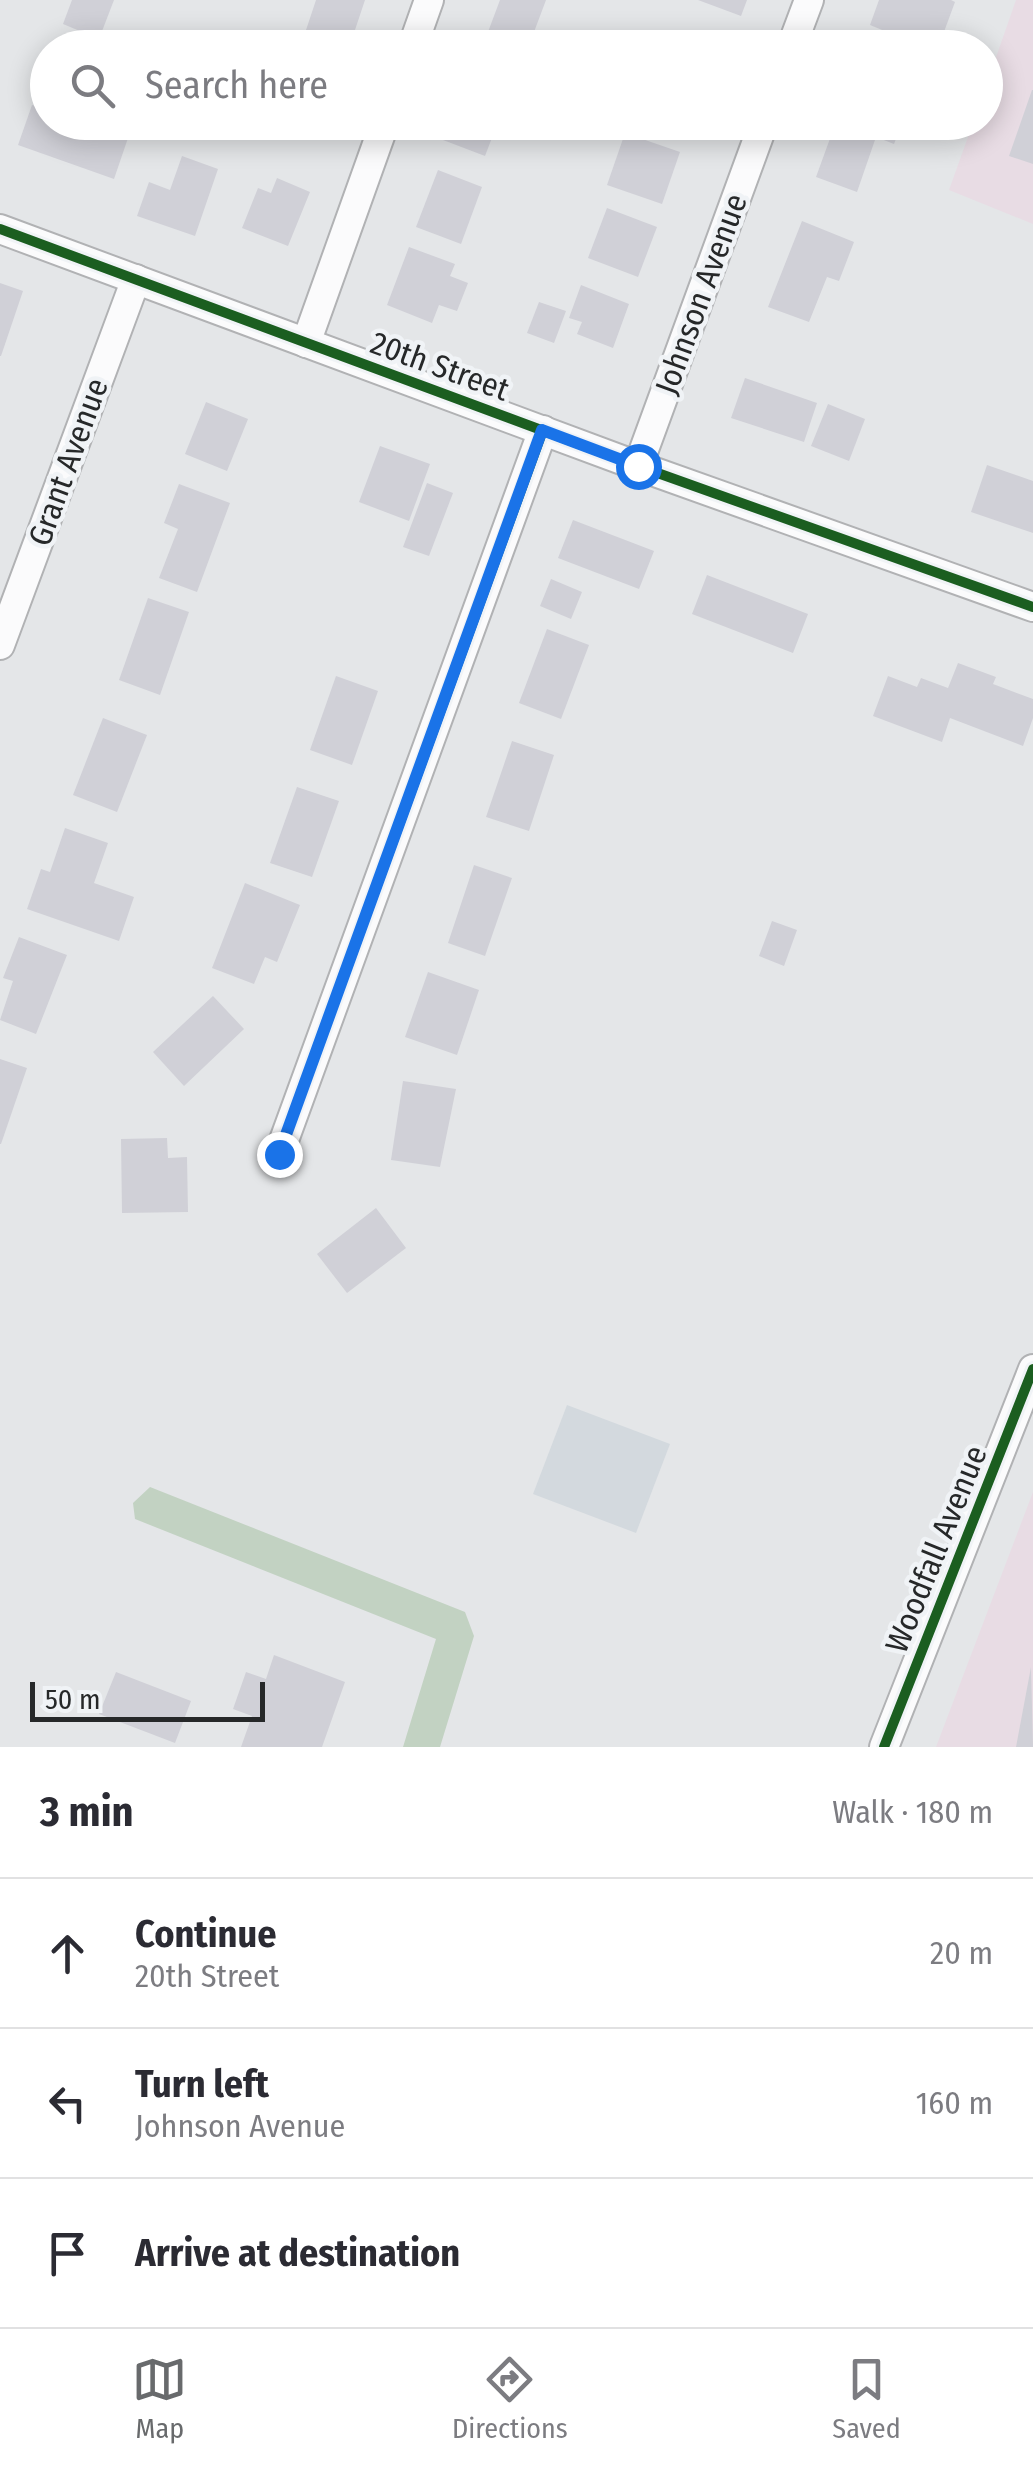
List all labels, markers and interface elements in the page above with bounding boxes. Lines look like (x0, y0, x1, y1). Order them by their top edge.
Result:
search box (30, 30, 1003, 140)
icon: search (65, 58, 120, 113)
text: Search here (145, 62, 328, 108)
street label: Johnson Avenue (647, 189, 755, 399)
street label: 20th Street (366, 323, 515, 409)
street label: Grant Avenue (20, 373, 116, 551)
route start (616, 444, 662, 490)
route end (257, 1132, 303, 1178)
street label: Woodfall Avenue (877, 1440, 995, 1658)
scale bar (30, 1677, 265, 1722)
text: 50 m (45, 1683, 101, 1716)
text: 3 min (40, 1787, 134, 1837)
text: Walk · 180 m (832, 1793, 993, 1831)
text: Continue (135, 1911, 276, 1957)
icon: ahead (40, 1926, 95, 1981)
text: 20 m (930, 1934, 993, 1972)
text: 20th Street (135, 1957, 279, 1995)
text: Turn left (135, 2061, 269, 2107)
icon: left (40, 2076, 95, 2131)
text: 160 m (916, 2084, 993, 2122)
text: Johnson Avenue (135, 2107, 345, 2145)
icon: arrive (40, 2226, 95, 2281)
text: Arrive at destination (135, 2230, 460, 2276)
tab: Map (132, 2352, 187, 2445)
tab: Directions (452, 2352, 568, 2445)
tab: Saved (832, 2352, 901, 2445)

